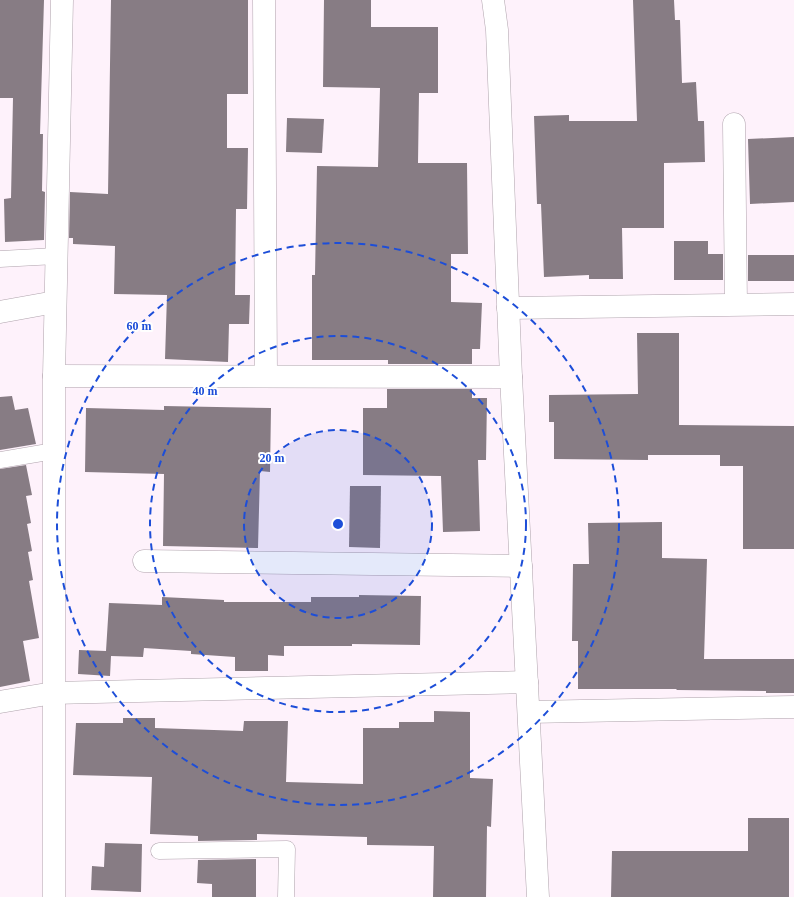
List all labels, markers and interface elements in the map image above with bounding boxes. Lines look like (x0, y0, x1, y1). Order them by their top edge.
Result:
text: 60 m (127, 319, 152, 333)
text: 40 m (193, 384, 218, 398)
text: 20 m (260, 451, 285, 465)
centre of rings (331, 517, 345, 531)

